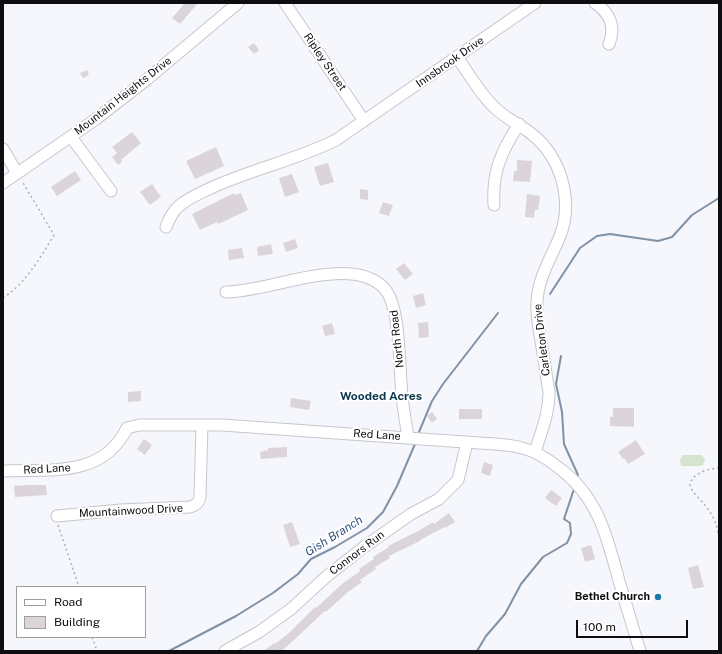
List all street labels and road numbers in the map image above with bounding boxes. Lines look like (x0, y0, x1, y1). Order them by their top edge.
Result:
street label: Ripley Street (301, 31, 349, 93)
street label: Innsbrook Drive (414, 34, 486, 90)
street label: Mountain Heights Drive (72, 54, 174, 138)
street label: Carleton Drive (531, 303, 553, 377)
street label: North Road (387, 310, 407, 368)
street label: Red Lane (353, 427, 401, 443)
street label: Red Lane (23, 461, 71, 477)
street label: Mountainwood Drive (79, 502, 183, 520)
street label: Connors Run (327, 528, 387, 578)

